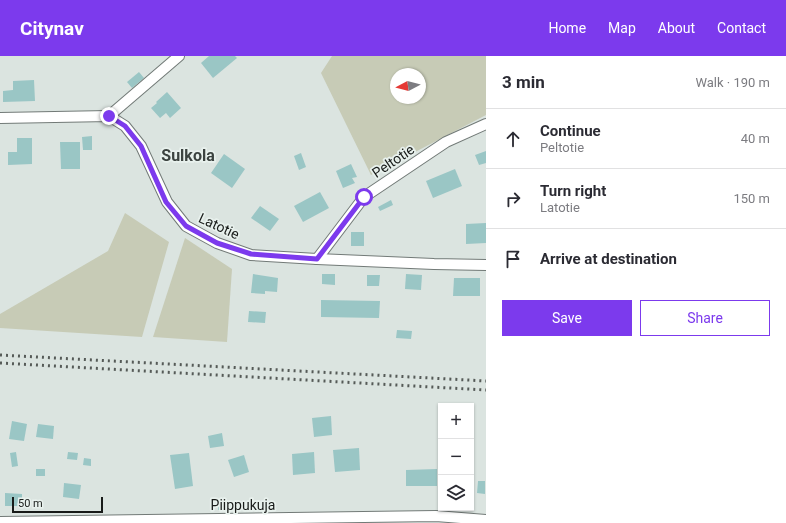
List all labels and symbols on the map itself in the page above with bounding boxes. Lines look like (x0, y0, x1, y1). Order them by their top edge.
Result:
north arrow (390, 68, 426, 104)
route end (100, 107, 118, 125)
street label: Peltotie (369, 141, 417, 181)
district label: Sulkola (161, 146, 215, 165)
route start (355, 188, 373, 206)
street label: Latotie (196, 210, 242, 242)
scale bar (12, 495, 103, 514)
street label: Piippukuja (211, 497, 275, 513)

